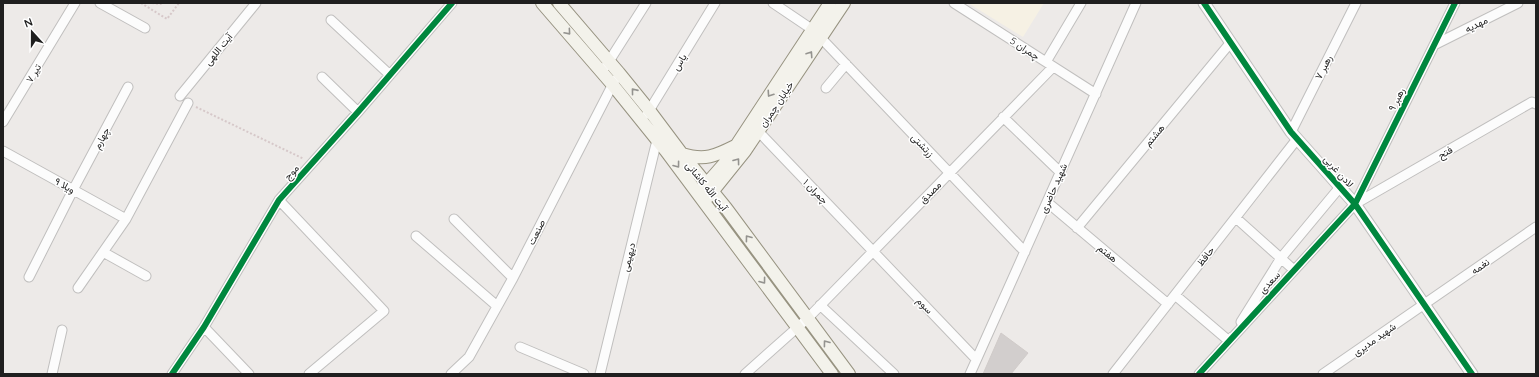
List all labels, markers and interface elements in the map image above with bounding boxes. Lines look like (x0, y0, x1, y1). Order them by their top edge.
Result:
north arrow (12, 12, 52, 52)
street label: مهدیه (1463, 13, 1490, 36)
text: N (22, 15, 35, 31)
one-way arrow (563, 28, 570, 35)
street label: آیت اللهی (201, 30, 236, 68)
street label: چمران 5 (1007, 34, 1042, 64)
street label: یاس (669, 51, 690, 73)
one-way arrow (805, 51, 813, 58)
street label: رهبر ۷ (1312, 53, 1335, 82)
street label: ۷ تیر (23, 62, 44, 85)
street label: خیابان چمران (756, 79, 798, 130)
street label: رهبر ۹ (1385, 85, 1408, 113)
one-way arrow (632, 89, 639, 96)
one-way arrow (767, 90, 775, 97)
street label: هشتم (1141, 121, 1168, 149)
street label: چهارم (90, 125, 114, 152)
street label: زرتشتی (908, 131, 937, 160)
street label: فتح (1435, 143, 1455, 162)
street label: لادن غربی (1321, 152, 1357, 190)
street label: آیت الله کاشانی (683, 159, 731, 214)
one-way arrow (733, 159, 740, 166)
one-way arrow (672, 161, 679, 168)
street label: شهید حاضری (1037, 161, 1070, 215)
street label: موج (281, 162, 302, 183)
street label: ویلا ۹ (52, 175, 77, 196)
street label: چمران ۱ (800, 176, 831, 208)
street label: مصدق (917, 178, 944, 206)
street label: صنعت (525, 217, 548, 247)
one-way arrow (746, 236, 753, 243)
street label: دیهیمی (619, 241, 638, 273)
street label: هفتم (1095, 241, 1120, 265)
street label: حافظ (1194, 244, 1217, 269)
street label: نغمه (1469, 255, 1492, 277)
street label: سعدی (1256, 268, 1283, 296)
one-way arrow (759, 276, 766, 283)
street label: سوم (914, 294, 936, 317)
street label: شهید مدیری (1350, 320, 1398, 359)
one-way arrow (824, 340, 831, 347)

